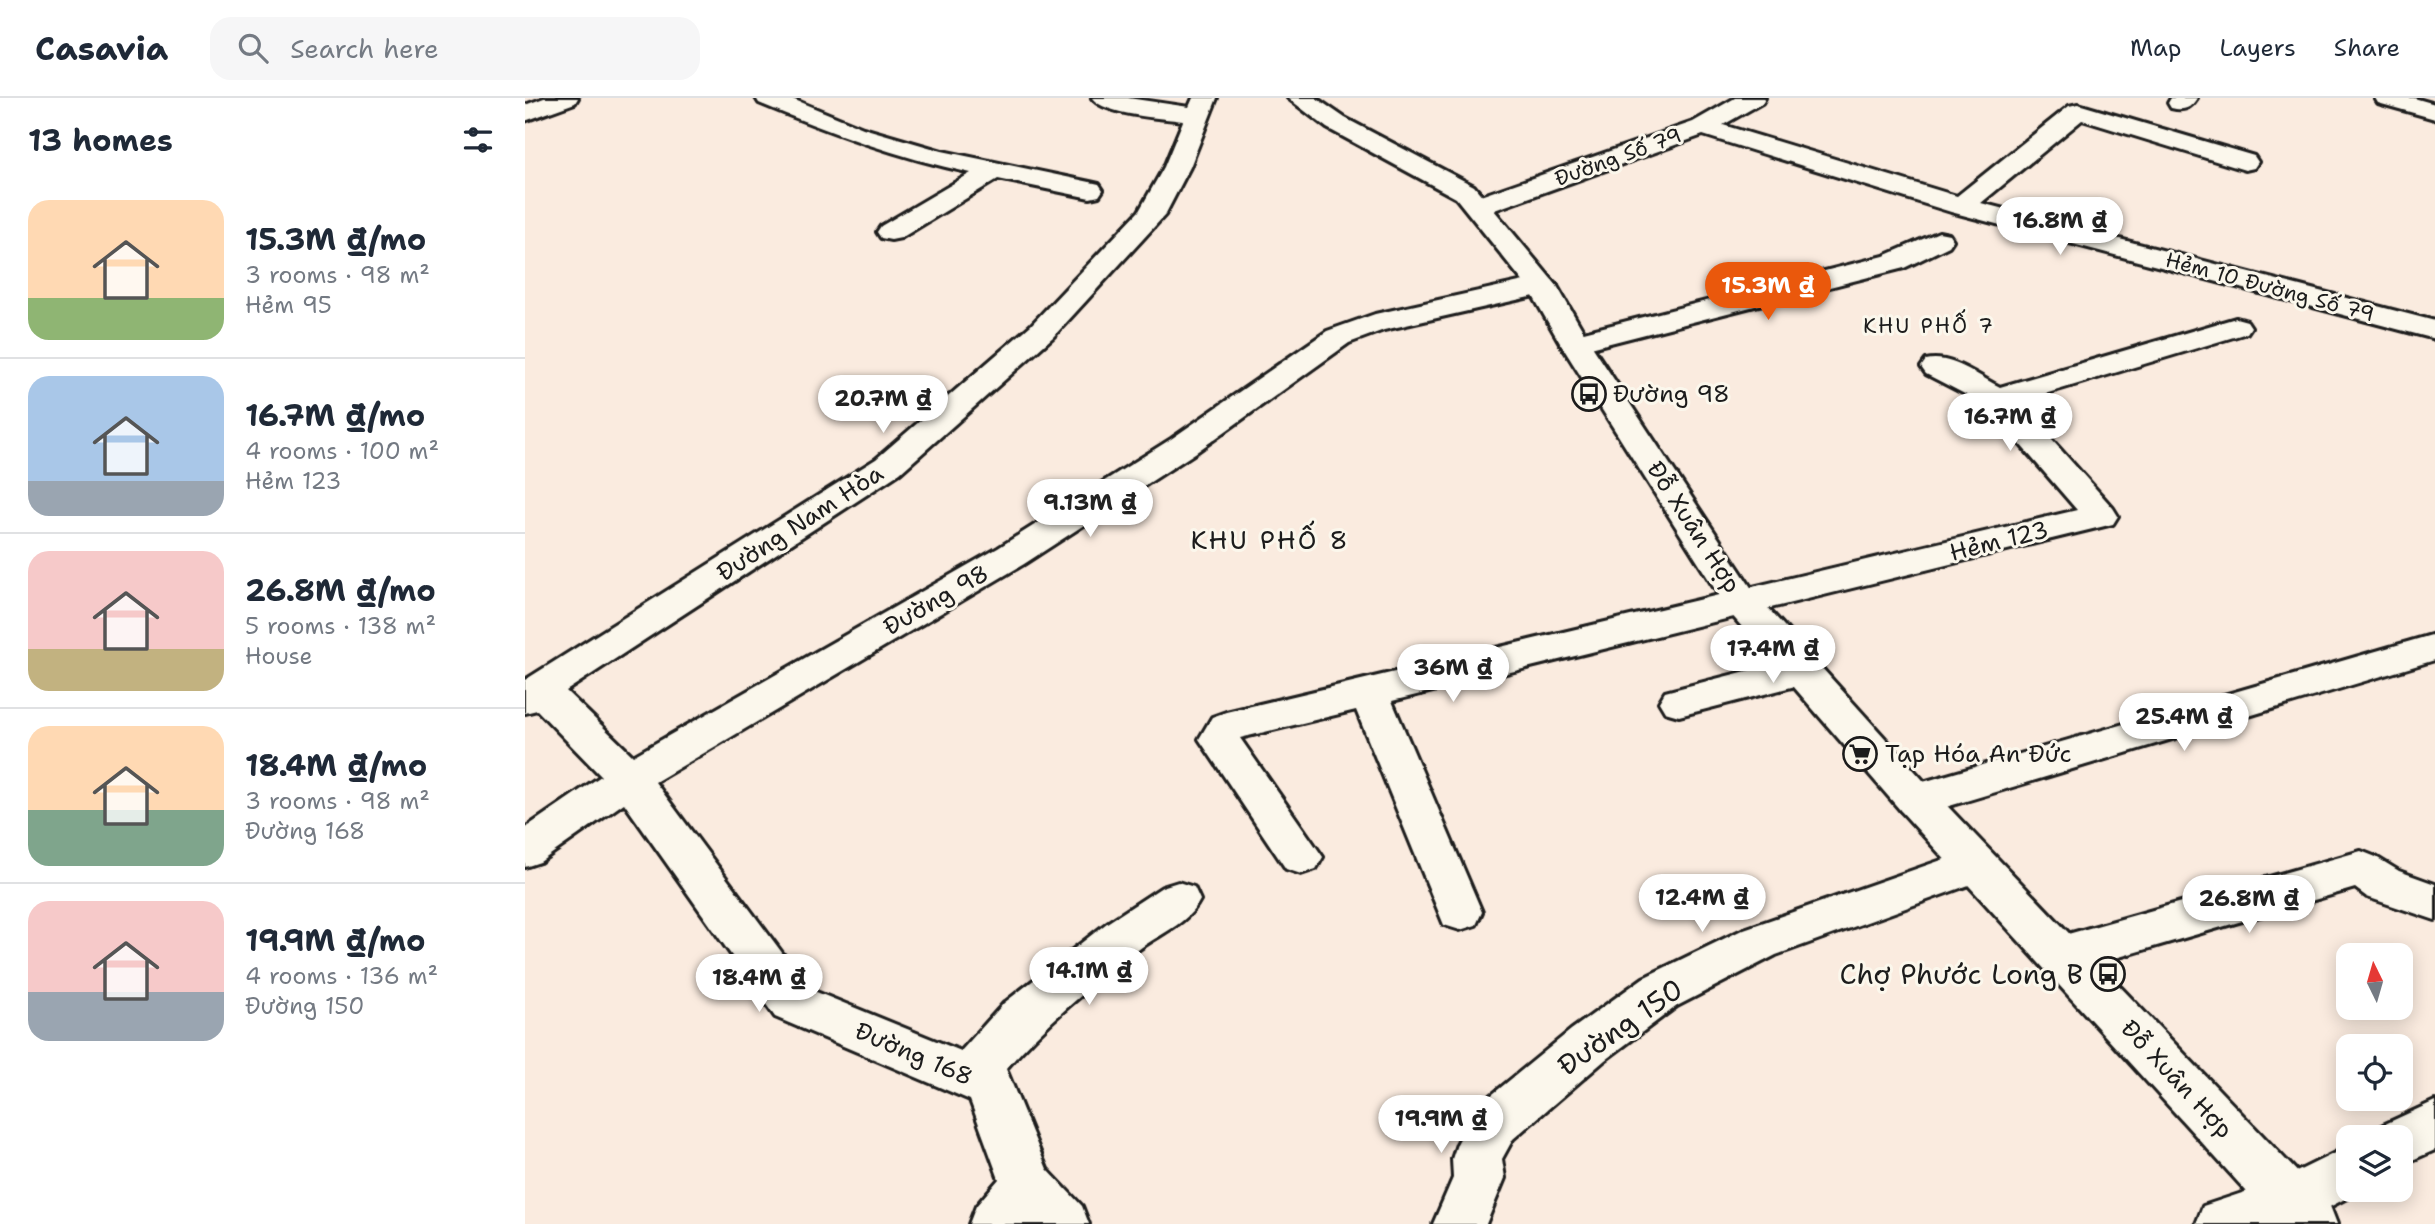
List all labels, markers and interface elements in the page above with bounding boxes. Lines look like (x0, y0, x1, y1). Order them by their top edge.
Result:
search box (210, 17, 700, 80)
text: Casavia (35, 26, 168, 71)
icon: search (234, 29, 272, 67)
text: Search here (290, 31, 439, 66)
text: Map (2130, 32, 2181, 64)
text: Layers (2219, 32, 2296, 64)
text: Share (2334, 32, 2400, 64)
text: 13 homes (28, 120, 173, 161)
icon: filters (459, 121, 497, 159)
street label: Đường Số 79 (1551, 121, 1685, 193)
pin: 16.8M ₫ (1995, 198, 2125, 257)
text: 16.8M ₫ (2012, 205, 2108, 235)
text: 15.3M ₫/mo (245, 219, 426, 260)
icon: home (84, 228, 168, 312)
street label: Hẻm 10 Đường Số 79 (2162, 246, 2378, 328)
text: 3 rooms · 98 m² (245, 260, 430, 290)
pin: 15.3M ₫ (1703, 262, 1833, 322)
text: 15.3M ₫ (1721, 270, 1815, 300)
text: Hẻm 95 (245, 290, 332, 320)
district label: KHU PHỐ 7 (1863, 309, 1995, 340)
bus stop icon: Đường 98 (1570, 375, 1608, 413)
pin: 20.7M ₫ (818, 376, 948, 435)
place label: Đường 98 (1613, 378, 1730, 410)
text: 20.7M ₫ (834, 383, 932, 413)
pin: 16.7M ₫ (1945, 394, 2075, 453)
text: 16.7M ₫/mo (245, 395, 425, 436)
text: 16.7M ₫ (1963, 401, 2057, 431)
icon: home (84, 404, 168, 488)
text: 4 rooms · 100 m² (245, 436, 439, 466)
street label: Đỗ Xuân Hợp (1639, 455, 1749, 599)
street label: Đường Nam Hòa (711, 457, 889, 589)
text: Hẻm 123 (245, 466, 341, 496)
pin: 9.13M ₫ (1025, 480, 1155, 539)
text: 9.13M ₫ (1043, 487, 1137, 517)
street label: Hẻm 123 (1946, 513, 2052, 569)
district label: KHU PHỐ 8 (1190, 520, 1350, 557)
street label: Đường 98 (877, 557, 995, 643)
text: 26.8M ₫/mo (245, 570, 436, 611)
icon: home (84, 579, 168, 663)
text: 5 rooms · 138 m² (245, 611, 436, 641)
pin: 17.4M ₫ (1708, 626, 1838, 685)
text: 17.4M ₫ (1726, 633, 1820, 663)
text: House (245, 641, 313, 671)
pin: 36M ₫ (1404, 644, 1502, 704)
text: 36M ₫ (1413, 652, 1493, 682)
pin: 25.4M ₫ (2119, 694, 2249, 753)
text: 25.4M ₫ (2135, 701, 2233, 731)
supermarket icon: Tạp Hóa An Đức (1841, 735, 1879, 773)
place label: Tạp Hóa An Đức (1885, 738, 2072, 770)
text: 18.4M ₫/mo (245, 745, 427, 786)
icon: home (84, 754, 168, 838)
text: 3 rooms · 98 m² (245, 786, 430, 816)
text: Đường 168 (245, 816, 365, 846)
pin: 12.4M ₫ (1637, 874, 1767, 934)
pin: 26.8M ₫ (2184, 876, 2314, 935)
text: 12.4M ₫ (1655, 882, 1749, 912)
text: 26.8M ₫ (2198, 883, 2300, 913)
text: 19.9M ₫/mo (245, 920, 425, 961)
icon: home (84, 929, 168, 1013)
north arrow (2336, 943, 2413, 1020)
map controls (2336, 943, 2413, 1202)
pin: 14.1M ₫ (1024, 948, 1154, 1007)
pin: 18.4M ₫ (694, 954, 824, 1014)
text: 14.1M ₫ (1045, 955, 1133, 985)
place label: Chợ Phước Long B (1840, 955, 2083, 993)
bus stop icon: Chợ Phước Long B (2089, 955, 2127, 993)
text: 4 rooms · 136 m² (245, 961, 438, 991)
text: 18.4M ₫ (712, 962, 806, 992)
street label: Đường 150 (1550, 970, 1690, 1084)
text: Đường 150 (245, 991, 364, 1021)
street label: Đỗ Xuân Hợp (2114, 1013, 2240, 1145)
street label: Đường 168 (850, 1015, 978, 1093)
button: locate (2336, 1034, 2413, 1111)
pin: 19.9M ₫ (1376, 1096, 1506, 1155)
text: 19.9M ₫ (1394, 1103, 1488, 1133)
button: layers (2336, 1125, 2413, 1202)

